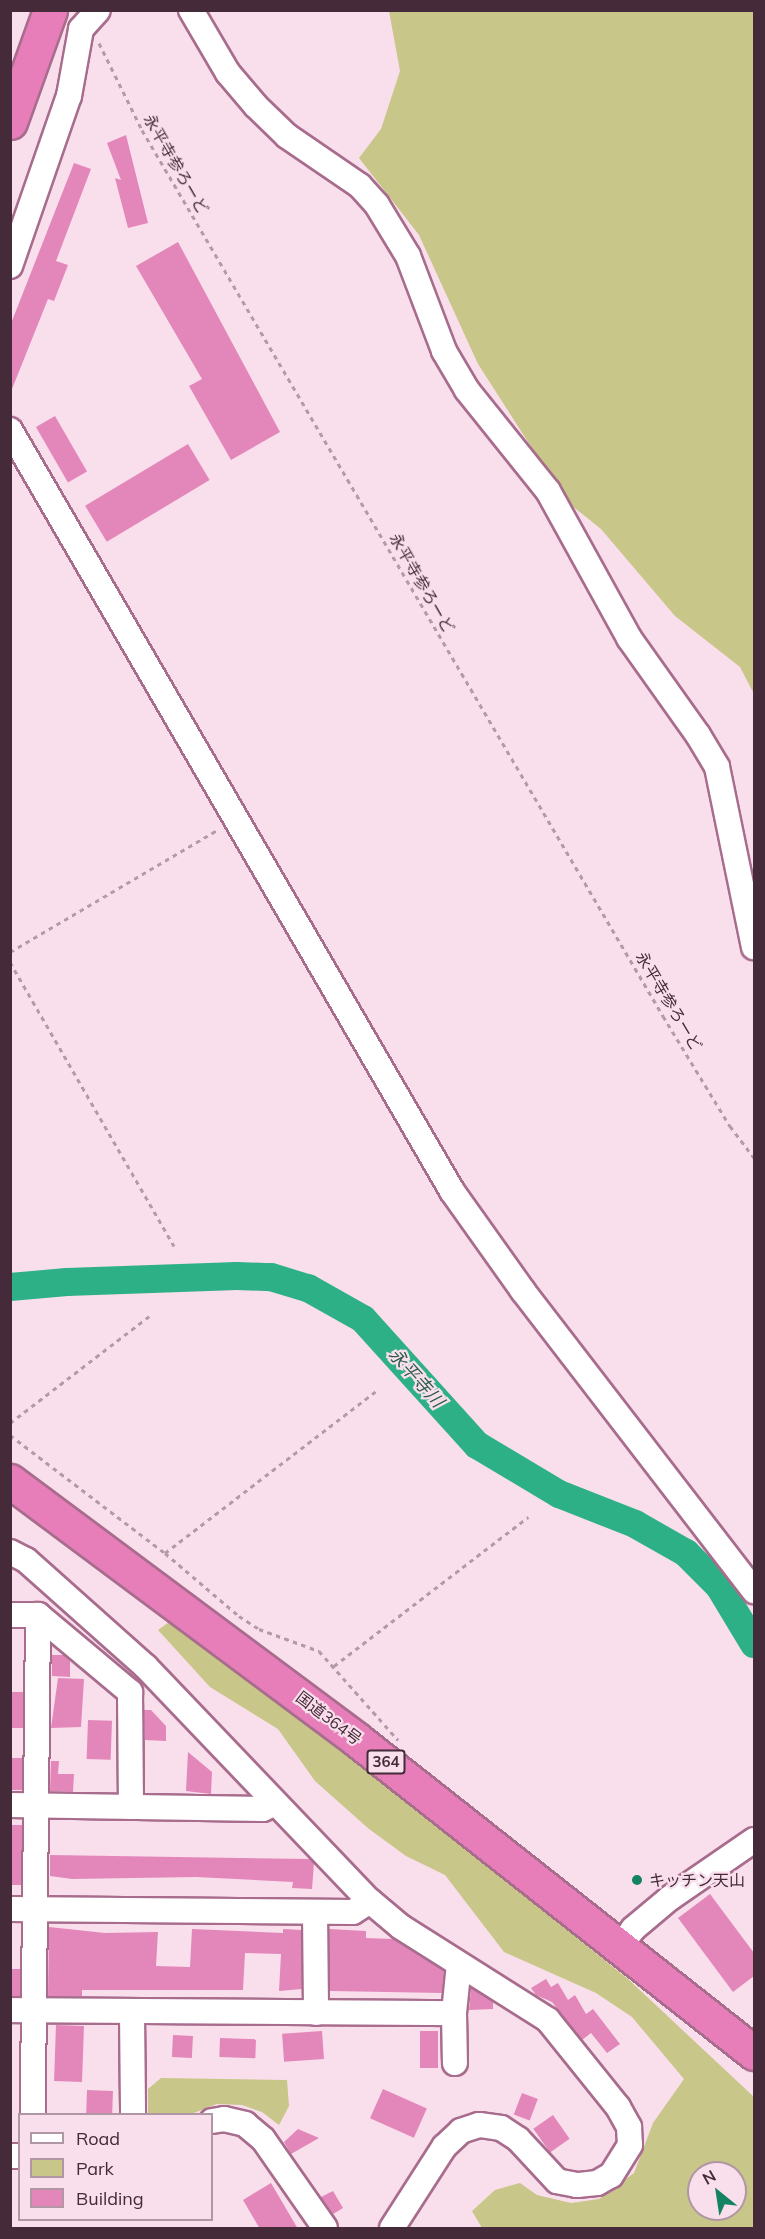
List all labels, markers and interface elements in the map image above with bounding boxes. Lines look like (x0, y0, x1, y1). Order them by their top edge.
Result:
street label: 永平寺参ろーど (140, 111, 212, 217)
street label: 永平寺参ろーど (386, 530, 458, 636)
street label: 永平寺参ろーど (632, 948, 706, 1054)
water label: 永平寺川 (384, 1344, 448, 1412)
street label: 国道364号 (293, 1687, 365, 1749)
road number: 364 (366, 1750, 406, 1774)
place label: キッチン天山 (649, 1870, 745, 1890)
marker: キッチン天山 (630, 1873, 644, 1887)
legend (18, 2113, 213, 2221)
text: Road (76, 2127, 120, 2150)
text: Park (76, 2157, 114, 2180)
north arrow (687, 2161, 747, 2221)
text: N (699, 2165, 719, 2189)
text: Building (76, 2187, 144, 2210)

